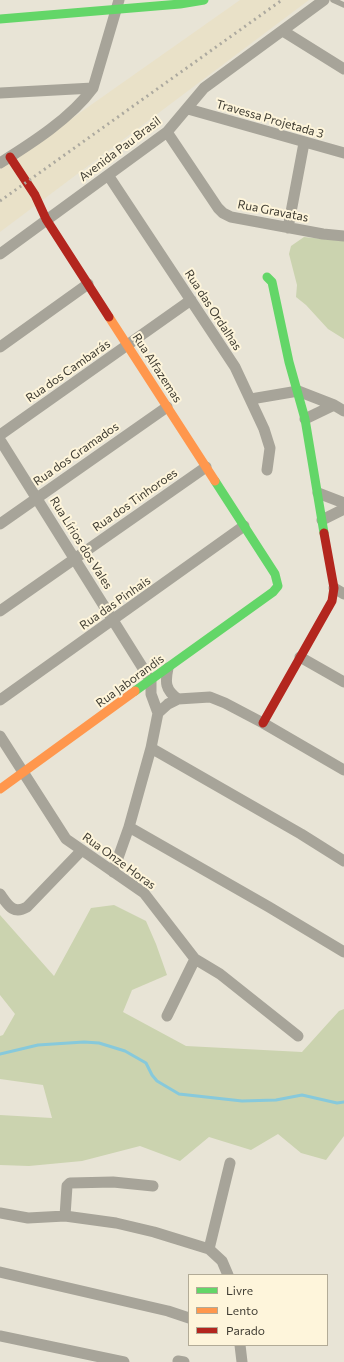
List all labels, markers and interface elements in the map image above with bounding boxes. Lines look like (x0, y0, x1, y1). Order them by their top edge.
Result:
street label: Travessa Projetada 3 (214, 97, 326, 141)
street label: Avenida Pau Brasil (76, 114, 164, 184)
street label: Rua Gravatas (236, 197, 310, 225)
street label: Rua das Ordalhas (182, 267, 244, 353)
street label: Rua Alfazemas (129, 331, 185, 405)
street label: Rua dos Cambarás (23, 337, 113, 405)
street label: Rua dos Gramados (31, 419, 121, 489)
street label: Rua dos Tinhoroes (90, 465, 180, 535)
street label: Rua Lírios dos Vales (47, 494, 115, 592)
street label: Rua das Pinhais (77, 573, 153, 633)
street label: Rua Jaborandis (93, 651, 167, 711)
street label: Rua Onze Horas (80, 830, 158, 892)
legend (188, 1274, 328, 1346)
text: Livre (226, 1283, 253, 1297)
text: Lento (226, 1303, 258, 1317)
text: Parado (226, 1323, 265, 1337)

